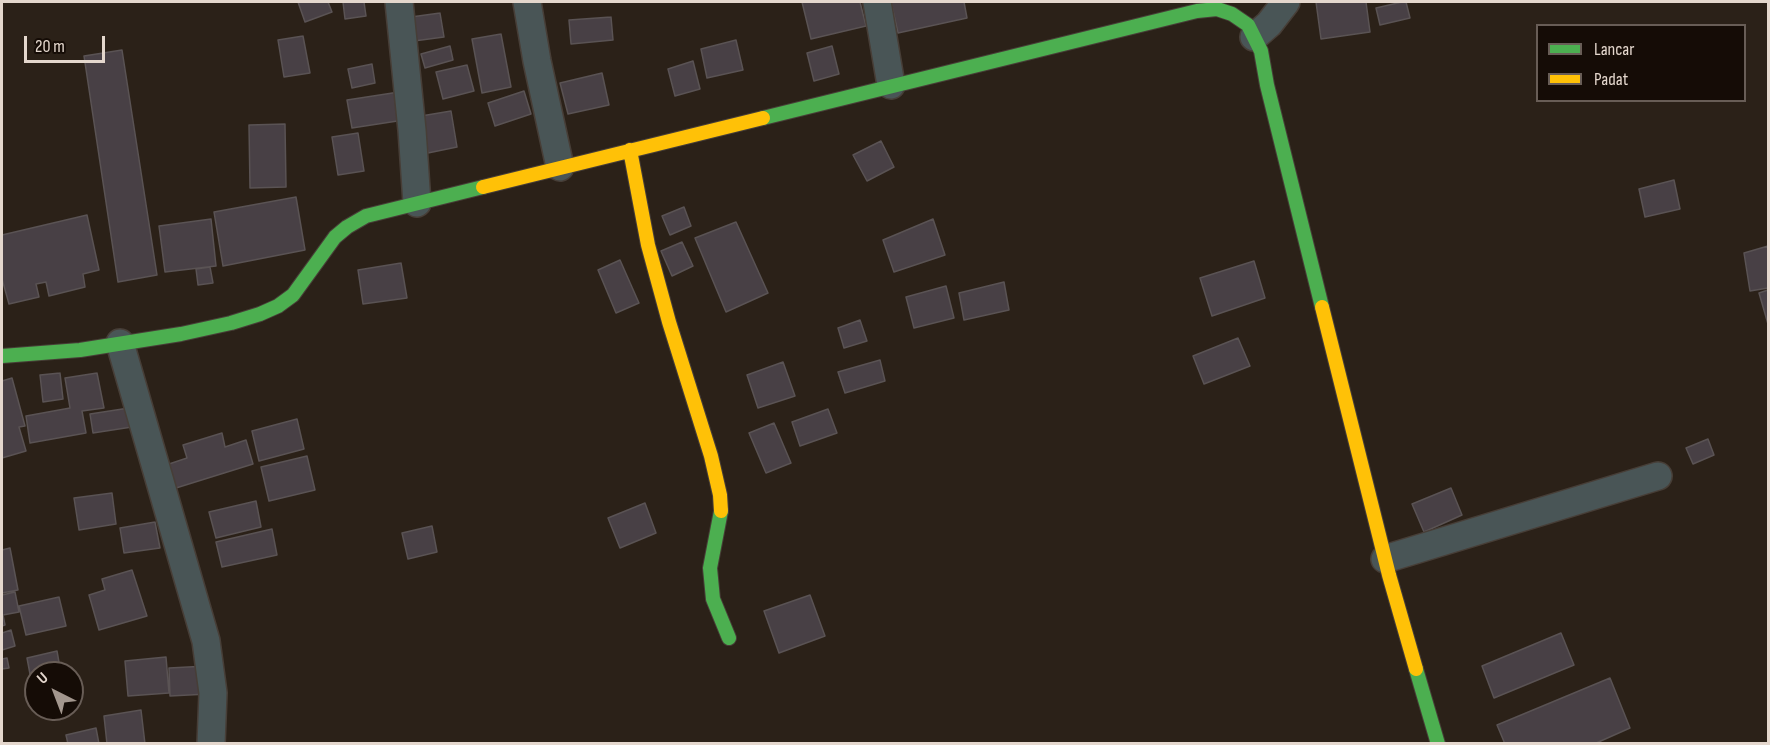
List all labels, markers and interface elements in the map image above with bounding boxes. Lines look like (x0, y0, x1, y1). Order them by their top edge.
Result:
scale bar (27, 24, 108, 62)
legend (1536, 24, 1746, 102)
text: 20 m (35, 36, 65, 57)
text: Lancar (1594, 39, 1634, 60)
text: Padat (1594, 69, 1628, 90)
north arrow (24, 661, 84, 721)
text: U (34, 669, 52, 689)

